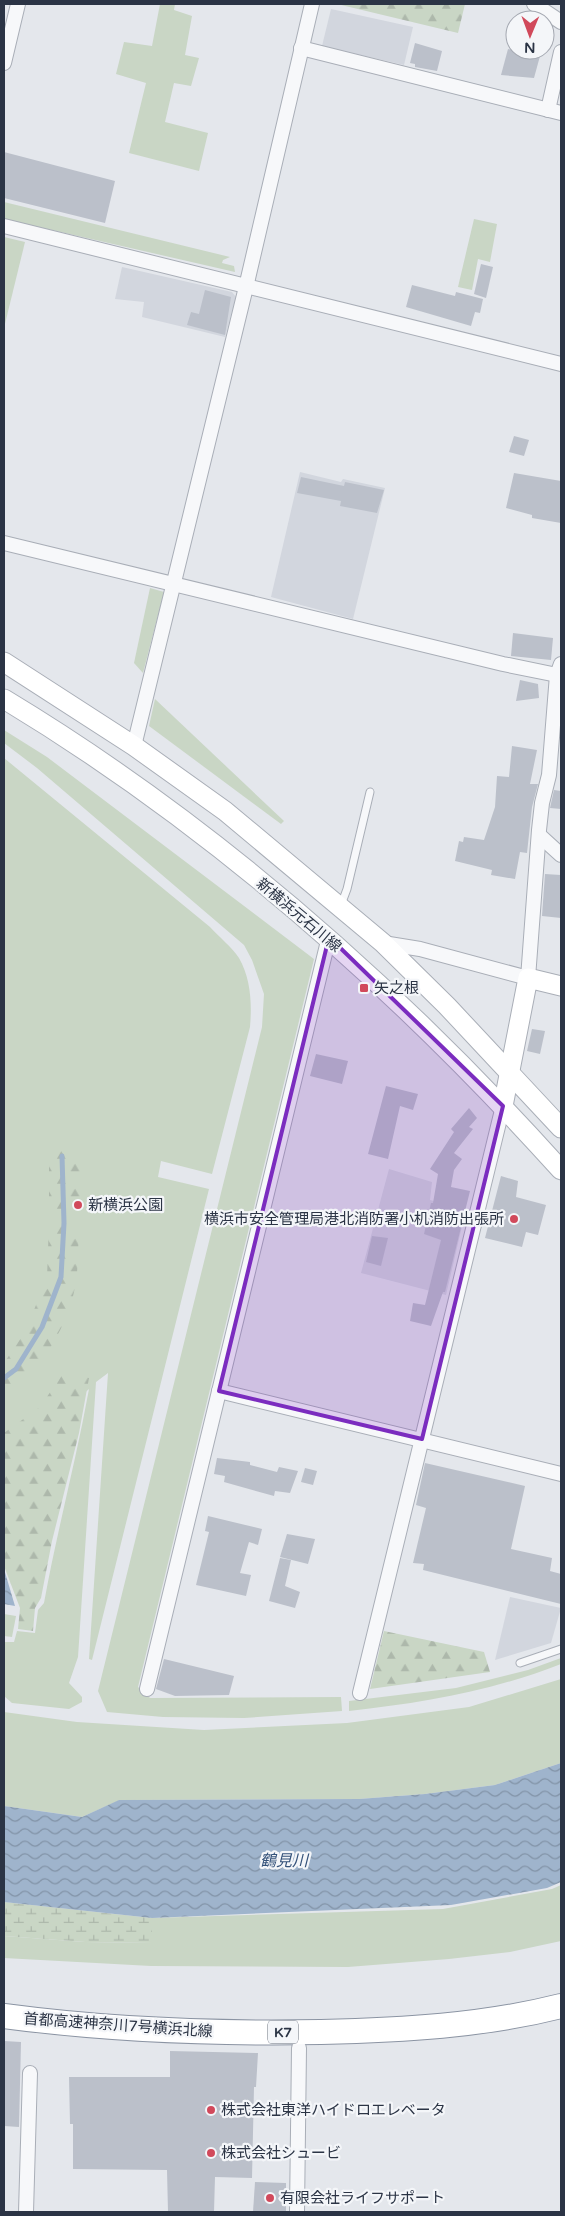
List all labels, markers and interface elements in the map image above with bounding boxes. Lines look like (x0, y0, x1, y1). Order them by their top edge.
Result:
north arrow (505, 10, 555, 60)
text: N (524, 39, 536, 56)
street label: 新横浜元石川線 (253, 874, 345, 956)
place label: 矢之根 (374, 979, 419, 997)
marker: 矢之根 (358, 982, 370, 994)
place label: 新横浜公園 (88, 1196, 163, 1214)
marker: 新横浜公園 (72, 1199, 84, 1211)
place label: 横浜市安全管理局港北消防署小机消防出張所 (204, 1210, 504, 1228)
marker: 横浜市安全管理局港北消防署小机消防出張所 (508, 1213, 520, 1225)
water label: 鶴見川 (260, 1851, 310, 1871)
street label: 首都高速神奈川7号横浜北線 (23, 2009, 213, 2041)
road number: K7 (268, 2020, 298, 2044)
place label: 株式会社東洋ハイドロエレベータ (221, 2101, 446, 2119)
marker: 株式会社東洋ハイドロエレベータ (205, 2104, 217, 2116)
place label: 株式会社シュービ (221, 2144, 341, 2162)
marker: 株式会社シュービ (205, 2147, 217, 2159)
place label: 有限会社ライフサポート (280, 2189, 445, 2207)
marker: 有限会社ライフサポート (264, 2192, 276, 2204)

